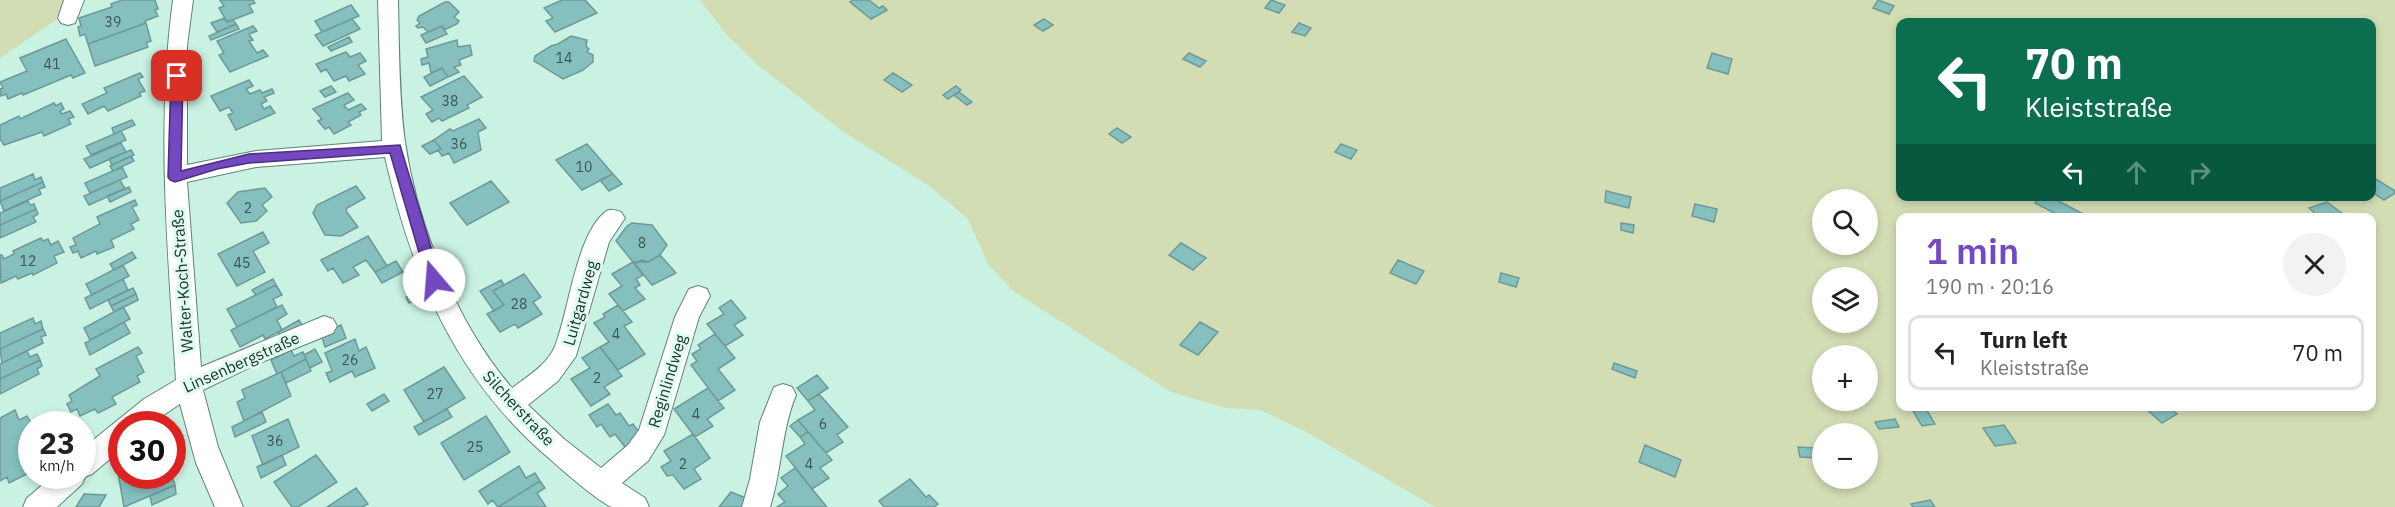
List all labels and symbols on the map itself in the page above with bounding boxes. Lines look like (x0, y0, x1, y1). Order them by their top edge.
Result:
house number: 39 (105, 13, 121, 31)
house number: 14 (556, 49, 572, 67)
pin (151, 50, 202, 101)
house number: 41 (44, 55, 60, 73)
house number: 38 (442, 92, 458, 110)
house number: 36 (451, 135, 467, 153)
house number: 10 (576, 158, 592, 176)
house number: 2 (244, 199, 252, 217)
street label: Walter-Koch-Straße (167, 209, 197, 353)
house number: 8 (638, 234, 646, 252)
position arrow (402, 248, 466, 312)
house number: 12 (20, 252, 36, 270)
house number: 45 (234, 254, 250, 272)
street label: Luitgardweg (558, 257, 602, 348)
house number: 28 (511, 295, 527, 313)
house number: 4 (612, 325, 620, 343)
street label: Linsenbergstraße (180, 327, 303, 397)
street label: Reginlindweg (643, 331, 691, 430)
house number: 26 (342, 351, 358, 369)
street label: Silcherstraße (479, 366, 559, 450)
house number: 2 (593, 369, 601, 387)
house number: 27 (427, 385, 443, 403)
house number: 4 (692, 405, 700, 423)
speed limit sign: 30 (108, 411, 186, 489)
house number: 6 (819, 415, 827, 433)
house number: 36 (267, 432, 283, 450)
house number: 25 (467, 438, 483, 456)
house number: 2 (679, 455, 687, 473)
house number: 4 (805, 455, 813, 473)

